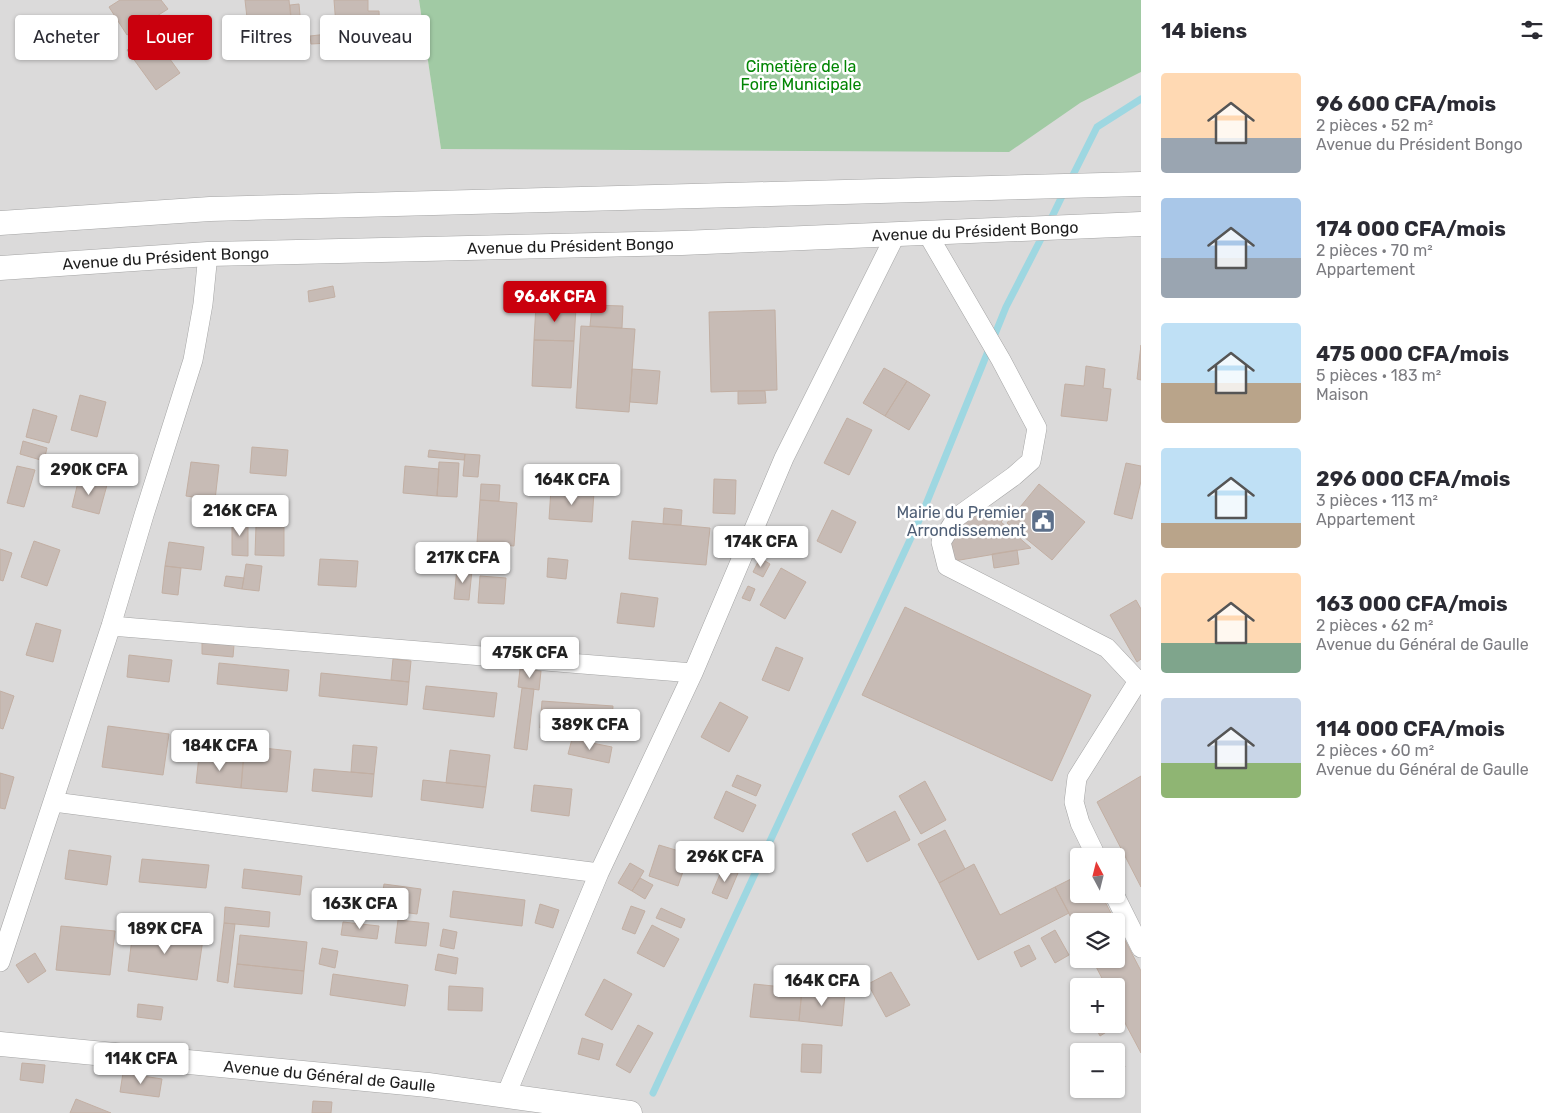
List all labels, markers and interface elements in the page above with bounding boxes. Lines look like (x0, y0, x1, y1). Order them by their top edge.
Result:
chip: Acheter (15, 15, 118, 60)
chip: Louer (128, 15, 212, 60)
chip: Filtres (222, 15, 310, 60)
chip: Nouveau (320, 15, 430, 60)
icon: filters (1518, 16, 1546, 44)
text: 14 biens (1161, 18, 1247, 43)
park label: Cimetière de la Foire Municipale (741, 57, 861, 94)
text: 96 600 CFA/mois (1316, 91, 1496, 116)
icon: home (1201, 93, 1261, 153)
text: 2 pièces · 52 m² (1316, 116, 1433, 135)
text: Avenue du Président Bongo (1316, 135, 1523, 154)
text: 174 000 CFA/mois (1316, 216, 1506, 241)
street label: Avenue du Président Bongo (871, 218, 1079, 245)
icon: home (1201, 218, 1261, 278)
street label: Avenue du Président Bongo (467, 234, 674, 258)
text: 2 pièces · 70 m² (1316, 241, 1433, 260)
street label: Avenue du Président Bongo (62, 244, 269, 274)
text: Appartement (1316, 260, 1415, 279)
pin: 96.6K CFA (498, 280, 612, 323)
text: 96.6K CFA (514, 287, 596, 306)
text: 475 000 CFA/mois (1316, 341, 1509, 366)
icon: home (1201, 343, 1261, 403)
text: 5 pièces · 183 m² (1316, 366, 1441, 385)
text: Maison (1316, 385, 1368, 404)
pin: 290K CFA (37, 454, 141, 496)
text: 290K CFA (50, 460, 128, 479)
pin: 164K CFA (520, 464, 624, 506)
text: 296 000 CFA/mois (1316, 466, 1510, 491)
icon: home (1201, 468, 1261, 528)
text: 164K CFA (534, 470, 610, 489)
text: 3 pièces · 113 m² (1316, 491, 1438, 510)
pin: 216K CFA (188, 494, 292, 537)
text: 216K CFA (203, 501, 277, 520)
place label: Mairie du Premier Arrondissement (896, 503, 1026, 540)
public building icon: Mairie du Premier Arrondissement (1030, 508, 1056, 534)
text: Appartement (1316, 510, 1415, 529)
pin: 174K CFA (709, 526, 813, 568)
text: 174K CFA (724, 532, 798, 551)
pin: 217K CFA (411, 542, 515, 584)
text: 217K CFA (426, 548, 500, 567)
text: 163 000 CFA/mois (1316, 591, 1508, 616)
icon: home (1201, 593, 1261, 653)
text: 2 pièces · 62 m² (1316, 616, 1433, 635)
text: Avenue du Général de Gaulle (1316, 635, 1529, 654)
pin: 475K CFA (478, 636, 582, 679)
text: 475K CFA (492, 643, 568, 662)
pin: 389K CFA (538, 708, 642, 751)
text: 389K CFA (551, 715, 629, 734)
text: 114 000 CFA/mois (1316, 716, 1505, 741)
icon: home (1201, 718, 1261, 778)
pin: 184K CFA (168, 730, 272, 772)
text: 184K CFA (182, 736, 258, 755)
text: 2 pièces · 60 m² (1316, 741, 1434, 760)
text: Avenue du Général de Gaulle (1316, 760, 1529, 779)
pin: 296K CFA (673, 840, 777, 883)
text: 296K CFA (687, 847, 763, 866)
north arrow (1070, 848, 1125, 902)
map controls (1070, 848, 1125, 1098)
pin: 163K CFA (308, 888, 412, 930)
text: 163K CFA (323, 894, 397, 913)
pin: 189K CFA (113, 912, 217, 955)
button: layers (1070, 913, 1125, 968)
text: 189K CFA (128, 919, 202, 938)
pin: 164K CFA (770, 964, 874, 1007)
text: 164K CFA (784, 971, 860, 990)
button: + (1070, 978, 1125, 1033)
pin: 114K CFA (89, 1042, 193, 1085)
button: − (1070, 1043, 1125, 1098)
text: 114K CFA (105, 1049, 177, 1068)
street label: Avenue du Général de Gaulle (223, 1056, 437, 1096)

